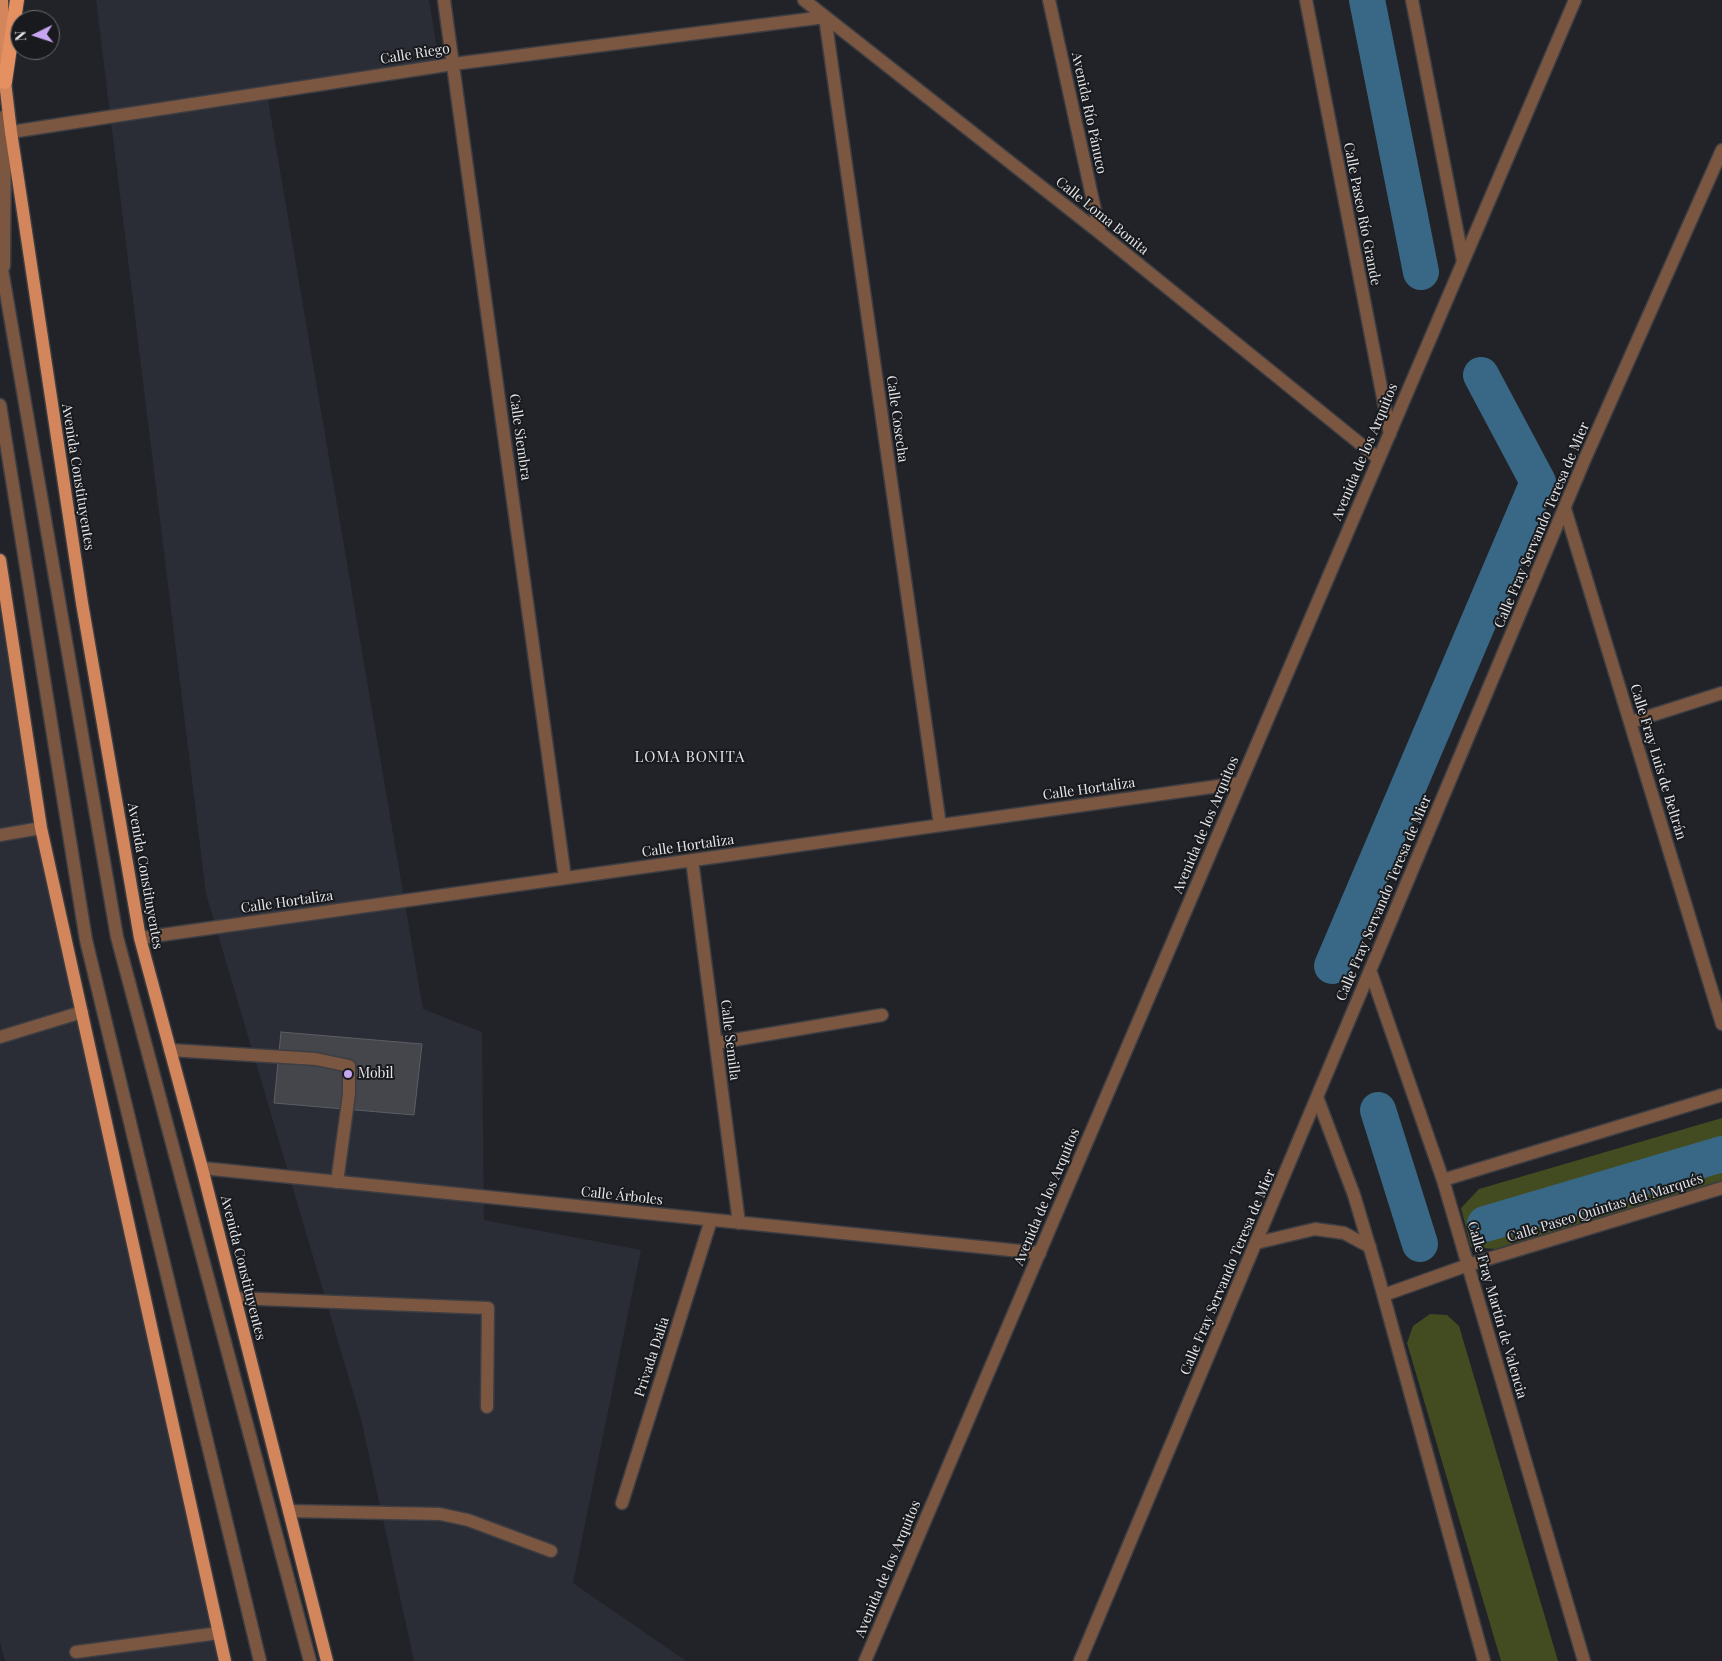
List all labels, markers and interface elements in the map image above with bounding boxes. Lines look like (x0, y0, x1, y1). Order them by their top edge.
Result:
north arrow (10, 10, 60, 60)
text: N (11, 30, 30, 42)
street label: Calle Riego (379, 40, 451, 68)
street label: Avenida Río Pánuco (1068, 51, 1110, 175)
street label: Calle Paseo Río Grande (1340, 141, 1384, 287)
street label: Calle Loma Bonita (1052, 173, 1152, 259)
street label: Calle Cosecha (883, 374, 911, 464)
street label: Avenida de los Arquitos (1328, 381, 1402, 523)
street label: Calle Siembra (506, 393, 534, 481)
street label: Avenida Constituyentes (58, 402, 98, 552)
street label: Calle Fray Servando Teresa de Mier (1491, 419, 1593, 631)
street label: Calle Fray Luis de Beltrán (1626, 682, 1690, 842)
district label: LOMA BONITA (633, 748, 747, 766)
street label: Avenida de los Arquitos (1169, 754, 1243, 896)
street label: Calle Hortaliza (1042, 774, 1136, 804)
street label: Calle Fray Servando Teresa de Mier (1333, 792, 1435, 1004)
street label: Avenida Constituyentes (124, 801, 166, 951)
street label: Calle Hortaliza (641, 831, 735, 861)
street label: Calle Hortaliza (240, 887, 334, 917)
street label: Calle Semilla (717, 999, 743, 1081)
place label: Mobil (358, 1066, 394, 1082)
marker: Mobil (342, 1068, 354, 1080)
street label: Avenida de los Arquitos (1010, 1126, 1084, 1268)
street label: Calle Fray Servando Teresa de Mier (1177, 1166, 1279, 1378)
street label: Calle Paseo Quintas del Marqués (1505, 1170, 1705, 1246)
street label: Calle Árboles (580, 1183, 664, 1209)
street label: Avenida Constituyentes (217, 1194, 269, 1342)
street label: Calle Fray Martín de Valencia (1464, 1219, 1530, 1401)
street label: Privada Dalia (631, 1315, 673, 1399)
street label: Avenida de los Arquitos (851, 1498, 925, 1640)

